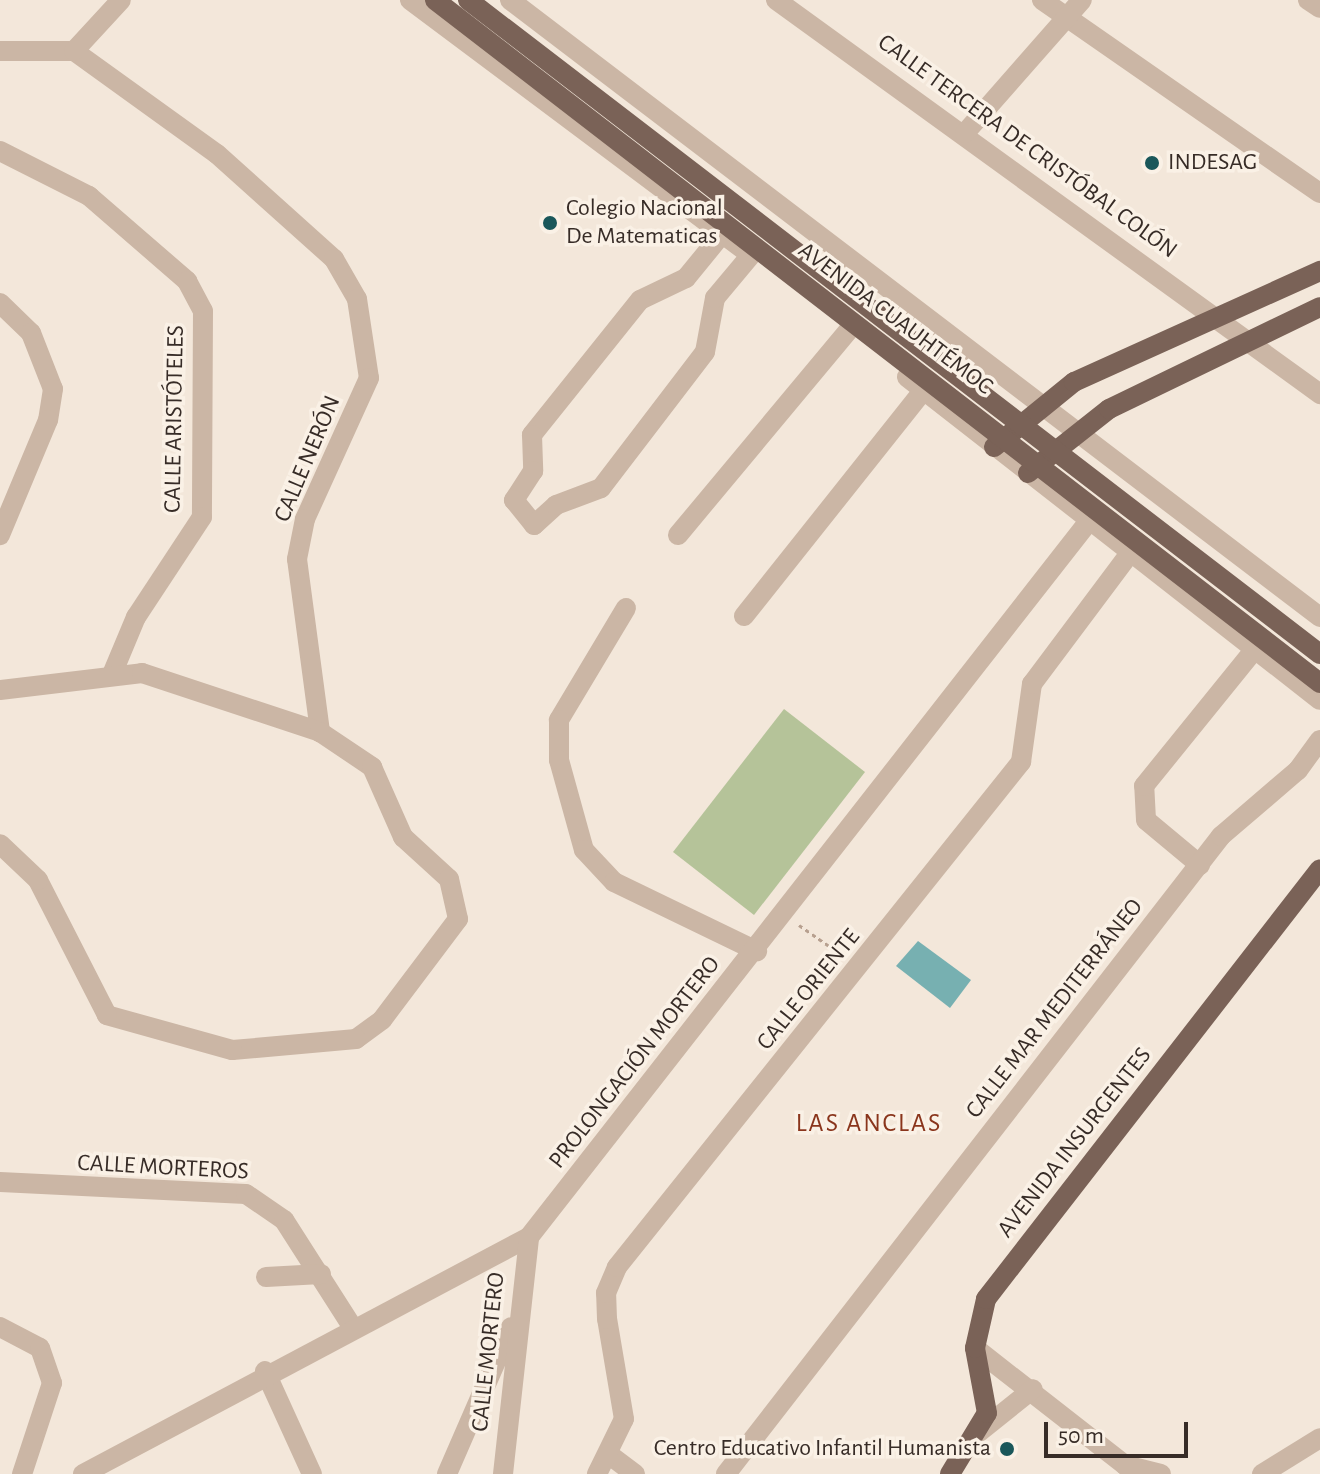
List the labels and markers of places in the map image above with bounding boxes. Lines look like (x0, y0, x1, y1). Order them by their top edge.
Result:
place label: INDESAG (1168, 149, 1257, 177)
marker: INDESAG (1143, 154, 1161, 172)
place label: Colegio Nacional De Matematicas (566, 195, 723, 251)
marker: Colegio Nacional De Matematicas (541, 214, 559, 232)
place label: Centro Educativo Infantil Humanista (654, 1435, 991, 1463)
marker: Centro Educativo Infantil Humanista (998, 1440, 1016, 1458)

